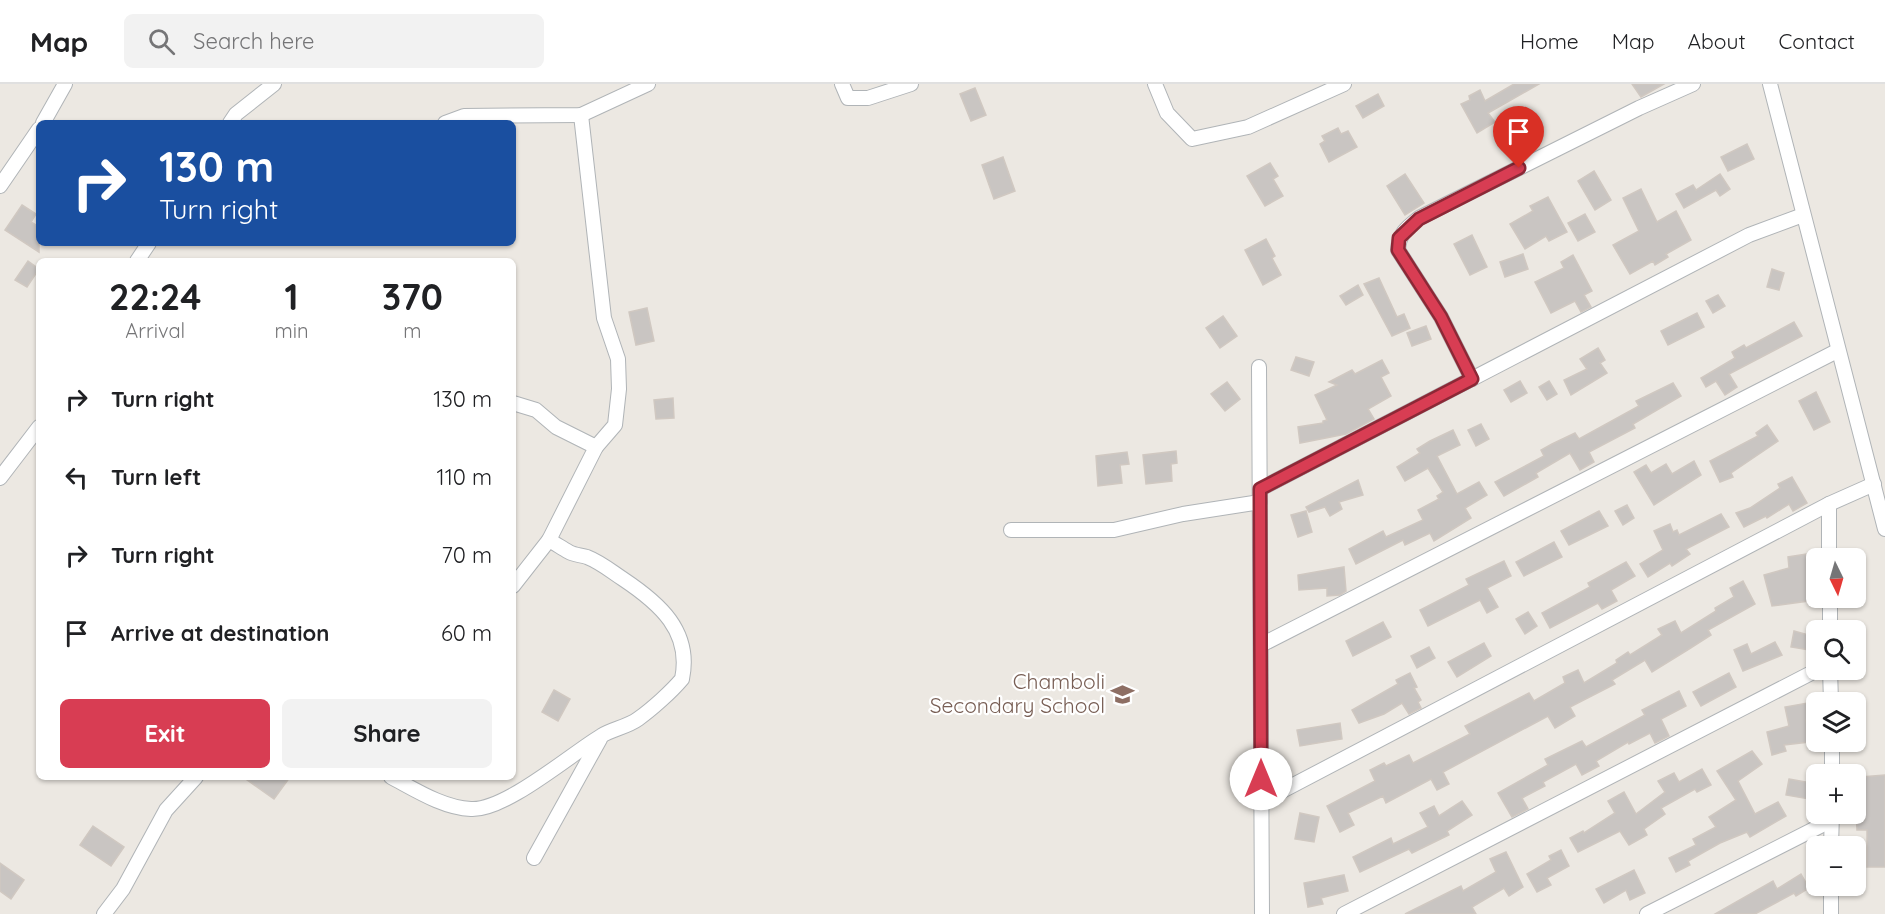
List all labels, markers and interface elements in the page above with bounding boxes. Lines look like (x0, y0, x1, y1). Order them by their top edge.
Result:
search box (124, 14, 544, 68)
text: Map (30, 24, 88, 59)
icon: search (145, 25, 178, 58)
text: Search here (193, 27, 315, 55)
text: Home (1520, 28, 1579, 54)
text: Map (1612, 28, 1655, 54)
text: About (1688, 28, 1746, 54)
text: Contact (1779, 28, 1855, 54)
pin (1493, 106, 1544, 168)
icon: arrive (1502, 115, 1535, 148)
text: 130 m (159, 140, 274, 193)
icon: right (60, 144, 138, 222)
text: Turn right (159, 192, 278, 226)
text: 22:24 (109, 274, 202, 319)
text: 1 (285, 274, 299, 319)
text: 370 (382, 274, 443, 319)
text: Arrival (125, 318, 185, 343)
text: min (275, 318, 309, 343)
text: m (403, 318, 421, 343)
icon: right (60, 383, 93, 416)
text: Turn right (111, 385, 215, 413)
text: 130 m (433, 385, 492, 413)
icon: left (60, 461, 93, 494)
text: Turn left (111, 463, 201, 491)
text: 110 m (437, 463, 492, 491)
icon: right (60, 539, 93, 572)
text: Turn right (111, 541, 215, 569)
text: 70 m (442, 541, 492, 569)
north arrow (1806, 548, 1866, 608)
map controls (1806, 548, 1866, 896)
icon: arrive (60, 617, 93, 650)
text: Arrive at destination (111, 619, 329, 647)
text: 60 m (441, 619, 492, 647)
button: search (1806, 620, 1866, 680)
place label: Chamboli Secondary School (930, 668, 1105, 718)
school or university icon: Chamboli Secondary School (1110, 681, 1136, 707)
button: layers (1806, 692, 1866, 752)
button: Exit (60, 699, 270, 768)
button: Share (282, 699, 492, 768)
position arrow (1229, 747, 1293, 811)
button: + (1806, 764, 1866, 824)
button: − (1806, 836, 1866, 896)

